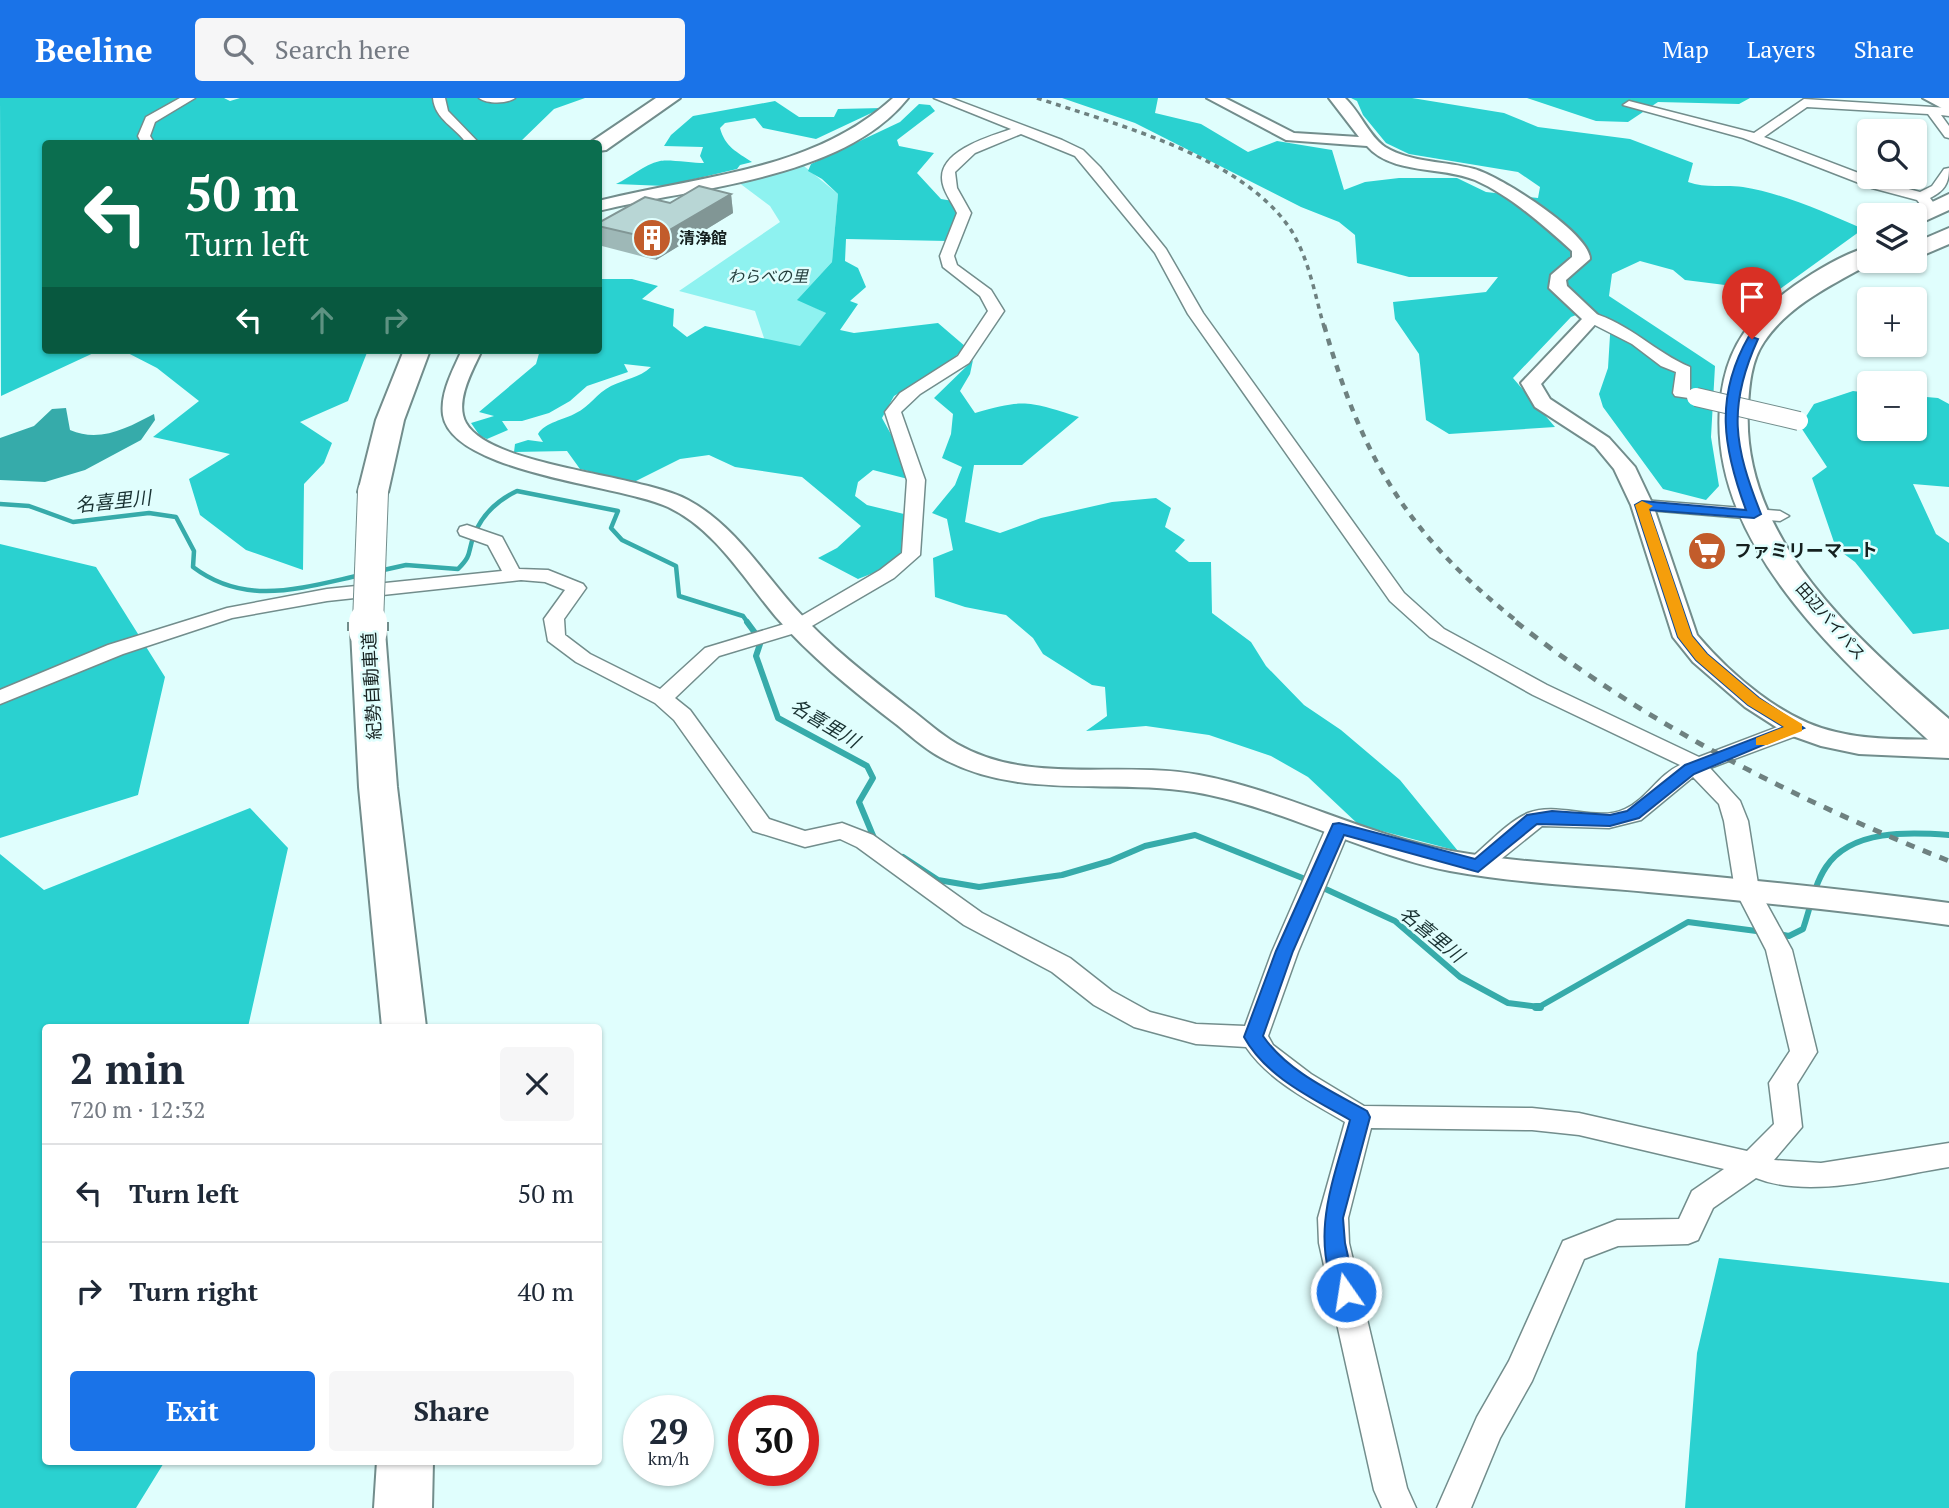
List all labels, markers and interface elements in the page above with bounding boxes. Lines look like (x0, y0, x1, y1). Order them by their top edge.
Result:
search box (195, 18, 685, 81)
text: Beeline (35, 28, 153, 71)
icon: search (219, 30, 257, 68)
text: Search here (275, 32, 410, 66)
text: Map (1662, 33, 1709, 65)
text: Layers (1747, 33, 1816, 65)
text: Share (1854, 33, 1914, 65)
map controls (1857, 119, 1927, 441)
button: search (1857, 119, 1927, 189)
text: 50 m (185, 160, 299, 225)
icon: left (70, 168, 161, 259)
button: layers (1857, 203, 1927, 273)
building icon: 清浄館 (631, 217, 673, 259)
text: Turn left (185, 223, 309, 265)
place label: 清浄館 (679, 227, 727, 249)
park label: わらべの里 (728, 265, 809, 287)
pin (1722, 267, 1782, 339)
icon: arrive (1733, 278, 1771, 316)
button: + (1857, 287, 1927, 357)
icon: left (230, 301, 268, 339)
icon: ahead (303, 301, 341, 339)
icon: right (376, 301, 414, 339)
button: − (1857, 371, 1927, 441)
water label: 名喜里川 (74, 484, 154, 517)
supermarket icon: ファミリーマート (1686, 530, 1728, 572)
place label: ファミリーマート (1734, 538, 1878, 562)
street label: 田辺バイパス (1791, 578, 1871, 664)
street label: 紀勢自動車道 (356, 631, 386, 741)
water label: 名喜里川 (786, 692, 866, 754)
water label: 名喜里川 (1395, 900, 1471, 968)
text: 2 min (70, 1040, 185, 1096)
button: close (500, 1047, 574, 1121)
text: 720 m · 12:32 (70, 1094, 205, 1125)
icon: left (70, 1174, 108, 1212)
text: Turn left (129, 1176, 239, 1210)
text: 50 m (518, 1176, 574, 1210)
position arrow (1309, 1255, 1383, 1329)
icon: right (70, 1272, 108, 1310)
text: Turn right (129, 1274, 258, 1308)
text: 40 m (518, 1274, 574, 1308)
button: Exit (70, 1371, 315, 1451)
button: Share (329, 1371, 574, 1451)
speed limit sign: 30 (728, 1395, 819, 1486)
text: 29 (649, 1408, 688, 1454)
text: km/h (648, 1446, 689, 1470)

